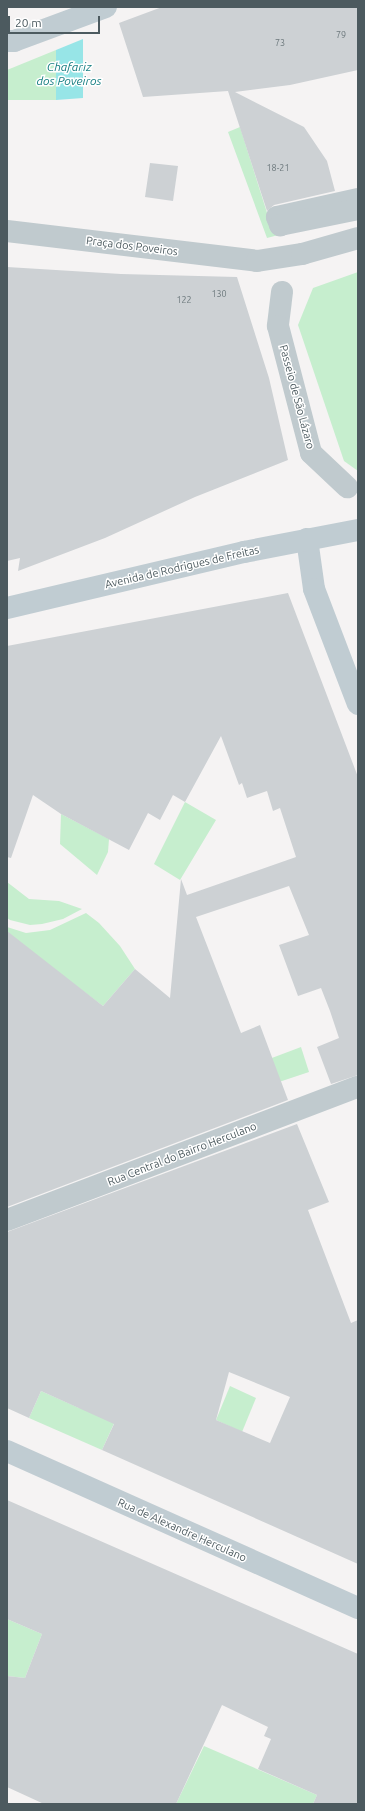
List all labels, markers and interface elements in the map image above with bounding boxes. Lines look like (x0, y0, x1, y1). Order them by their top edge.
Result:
scale bar (10, 8, 102, 34)
text: 20 m (15, 16, 42, 29)
house number: 79 (336, 30, 346, 40)
house number: 73 (275, 38, 285, 48)
water label: Chafariz dos Poveiros (36, 60, 102, 88)
house number: 18-21 (267, 163, 289, 173)
street label: Praça dos Poveiros (85, 234, 179, 258)
house number: 130 (211, 289, 227, 299)
house number: 122 (176, 295, 192, 305)
street label: Passeio de São Lázaro (277, 343, 317, 451)
street label: Avenida de Rodrigues de Freitas (104, 543, 260, 591)
street label: Rua Central do Bairro Herculano (106, 1119, 258, 1189)
street label: Rua de Alexandre Herculano (116, 1496, 248, 1564)

